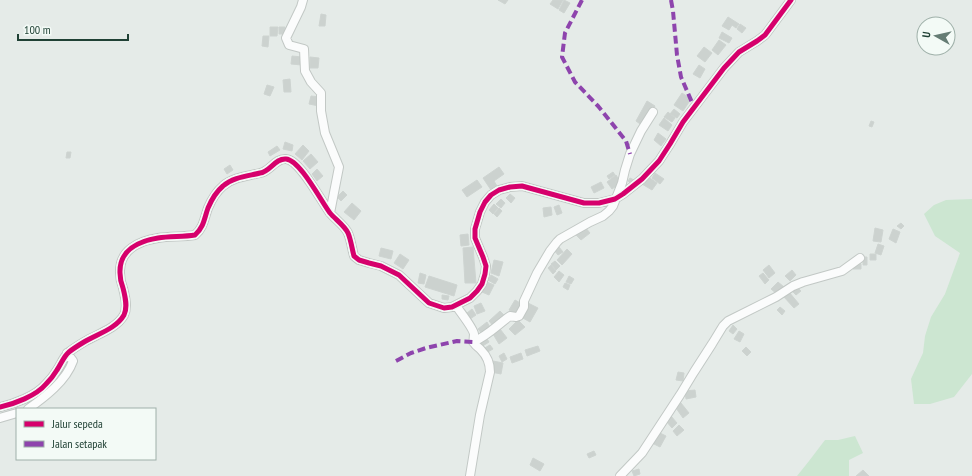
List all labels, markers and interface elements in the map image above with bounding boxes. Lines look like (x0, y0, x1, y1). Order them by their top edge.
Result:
scale bar (18, 16, 128, 42)
north arrow (916, 16, 956, 56)
text: 100 m (24, 22, 51, 37)
text: U (919, 31, 933, 38)
legend (16, 408, 156, 460)
text: Jalur sepeda (51, 416, 103, 431)
text: Jalan setapak (51, 436, 107, 451)

